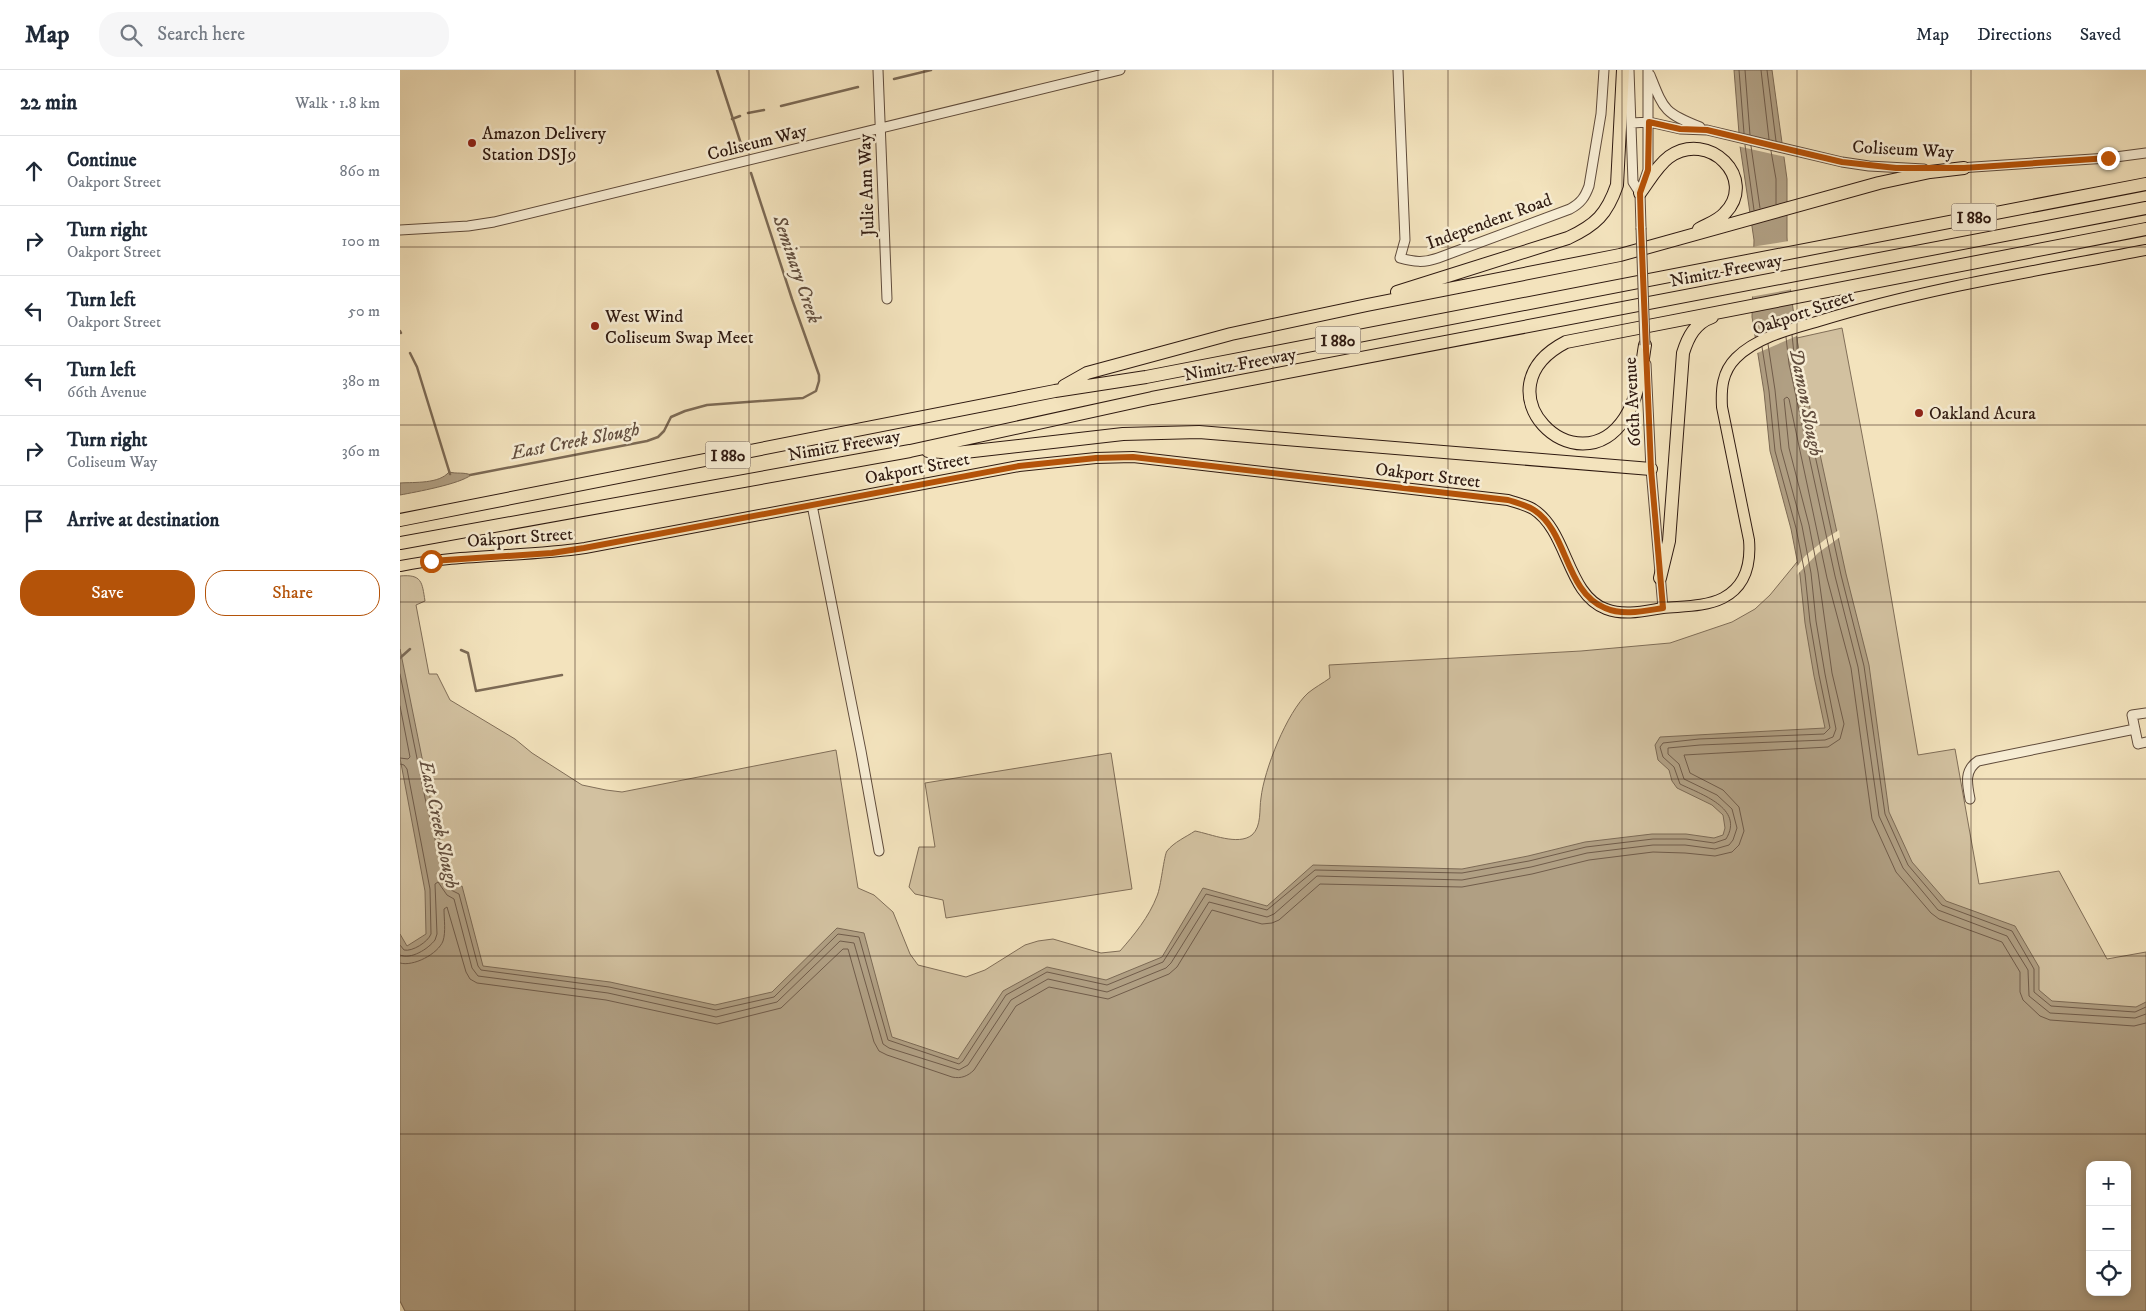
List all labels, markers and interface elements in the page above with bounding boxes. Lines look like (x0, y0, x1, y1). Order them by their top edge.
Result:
search box (99, 12, 449, 57)
text: Map (25, 20, 69, 50)
icon: search (117, 21, 145, 49)
text: Search here (157, 23, 245, 46)
text: Map (1916, 24, 1949, 46)
text: Directions (1977, 24, 2052, 46)
text: Saved (2080, 24, 2121, 46)
text: 22 min (20, 90, 77, 116)
text: Walk · 1.8 km (295, 93, 380, 113)
street label: Coliseum Way (705, 120, 810, 166)
place label: Amazon Delivery Station DSJ9 (482, 123, 606, 166)
street label: Julie Ann Way (854, 133, 880, 239)
street label: Coliseum Way (1852, 136, 1955, 164)
marker: Amazon Delivery Station DSJ9 (466, 137, 478, 149)
route end (2097, 147, 2120, 170)
text: Continue (67, 149, 137, 172)
icon: ahead (20, 157, 48, 185)
text: 860 m (340, 161, 380, 181)
text: Oakport Street (67, 172, 161, 192)
street label: Independent Road (1424, 189, 1555, 255)
road number: I 880 (1952, 204, 1996, 230)
water label: Seminary Creek (767, 212, 826, 326)
text: Turn right (67, 219, 147, 242)
icon: right (20, 227, 48, 255)
text: 100 m (342, 231, 380, 251)
text: Oakport Street (67, 242, 161, 262)
street label: Nimitz Freeway (1668, 249, 1785, 293)
street label: Oakport Street (1750, 285, 1857, 341)
text: Turn left (67, 289, 136, 312)
icon: left (20, 297, 48, 325)
text: 50 m (348, 301, 380, 321)
place label: West Wind Coliseum Swap Meet (604, 306, 754, 349)
text: Oakport Street (67, 312, 161, 332)
marker: West Wind Coliseum Swap Meet (589, 320, 601, 332)
road number: I 880 (1316, 326, 1360, 354)
street label: Nimitz Freeway (1182, 343, 1299, 387)
water label: Damon Slough (1784, 347, 1827, 458)
street label: 66th Avenue (1620, 357, 1646, 447)
text: Turn left (67, 359, 136, 382)
icon: left (20, 367, 48, 395)
text: 380 m (342, 371, 380, 391)
text: 66th Avenue (67, 382, 147, 402)
place label: Oakland Acura (1929, 403, 2036, 425)
marker: Oakland Acura (1913, 407, 1925, 419)
water label: East Creek Slough (508, 418, 642, 465)
street label: Nimitz Freeway (786, 425, 903, 467)
text: Turn right (67, 429, 147, 452)
icon: right (20, 437, 48, 465)
text: 360 m (342, 441, 380, 461)
road number: I 880 (706, 442, 750, 468)
street label: Oakport Street (863, 448, 971, 490)
text: Coliseum Way (67, 452, 157, 472)
street label: Oakport Street (1374, 459, 1482, 493)
icon: arrive (20, 507, 48, 535)
text: Arrive at destination (67, 509, 219, 532)
street label: Oakport Street (466, 523, 574, 553)
route start (420, 550, 443, 573)
button: Save (20, 570, 195, 616)
button: Share (205, 570, 380, 616)
water label: East Creek Slough (413, 757, 463, 891)
map controls (2086, 1161, 2131, 1296)
button: + (2086, 1161, 2131, 1206)
button: − (2086, 1206, 2131, 1251)
button: locate (2086, 1251, 2131, 1296)

